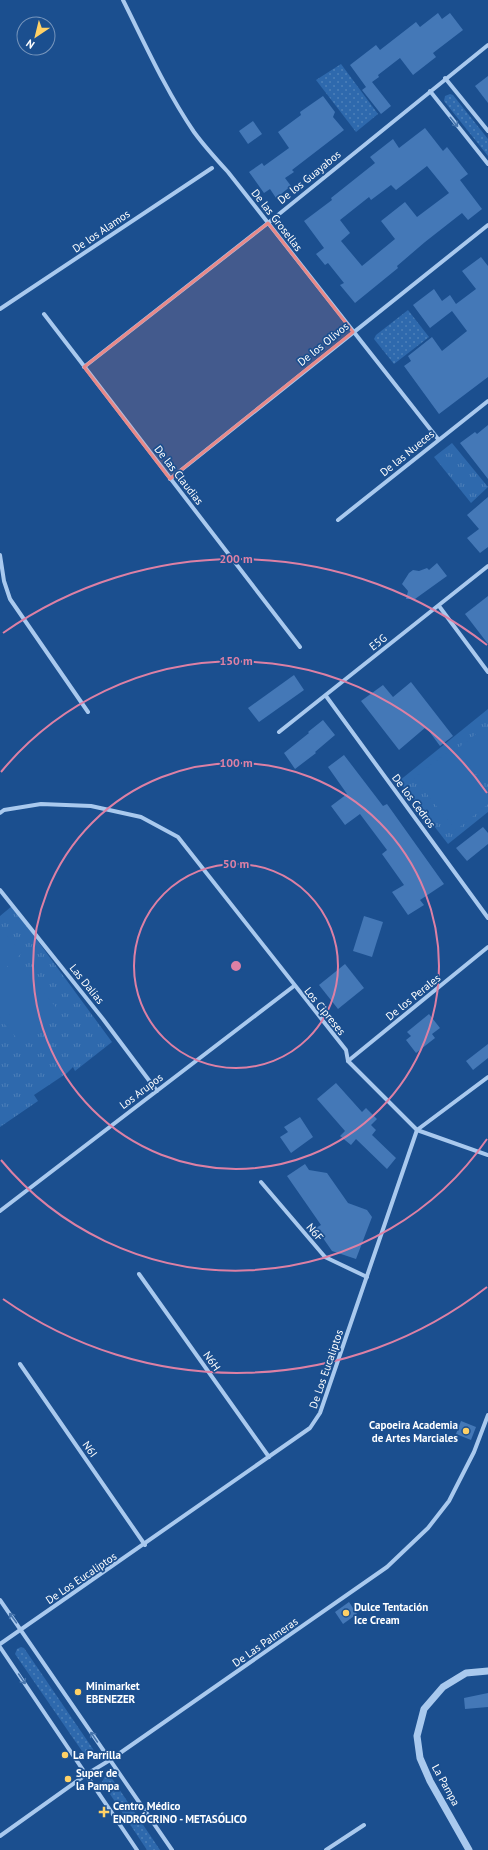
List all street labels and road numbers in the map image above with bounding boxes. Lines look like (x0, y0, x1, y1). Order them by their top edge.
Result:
street label: De los Guayabos (274, 147, 344, 207)
street label: De las Grosellas (248, 186, 306, 254)
street label: De los Alamos (69, 206, 133, 255)
street label: De los Olivos (295, 319, 352, 369)
street label: De las Nueces (377, 427, 437, 479)
street label: De las Claudias (151, 442, 207, 508)
street label: E5G (366, 631, 390, 653)
street label: De los Cedros (389, 771, 439, 831)
street label: Las Dalias (67, 961, 108, 1007)
street label: De los Perales (383, 970, 443, 1023)
street label: Los Cipreses (301, 984, 349, 1038)
street label: Los Arupos (117, 1070, 166, 1112)
street label: N6F (304, 1220, 327, 1244)
street label: De Los Eucaliptos (306, 1327, 346, 1410)
street label: N6H (200, 1348, 224, 1374)
street label: N6I (80, 1438, 100, 1460)
street label: De Los Eucaliptos (43, 1549, 120, 1607)
street label: De Las Palmeras (229, 1614, 301, 1670)
street label: La Pampa (429, 1762, 463, 1808)

